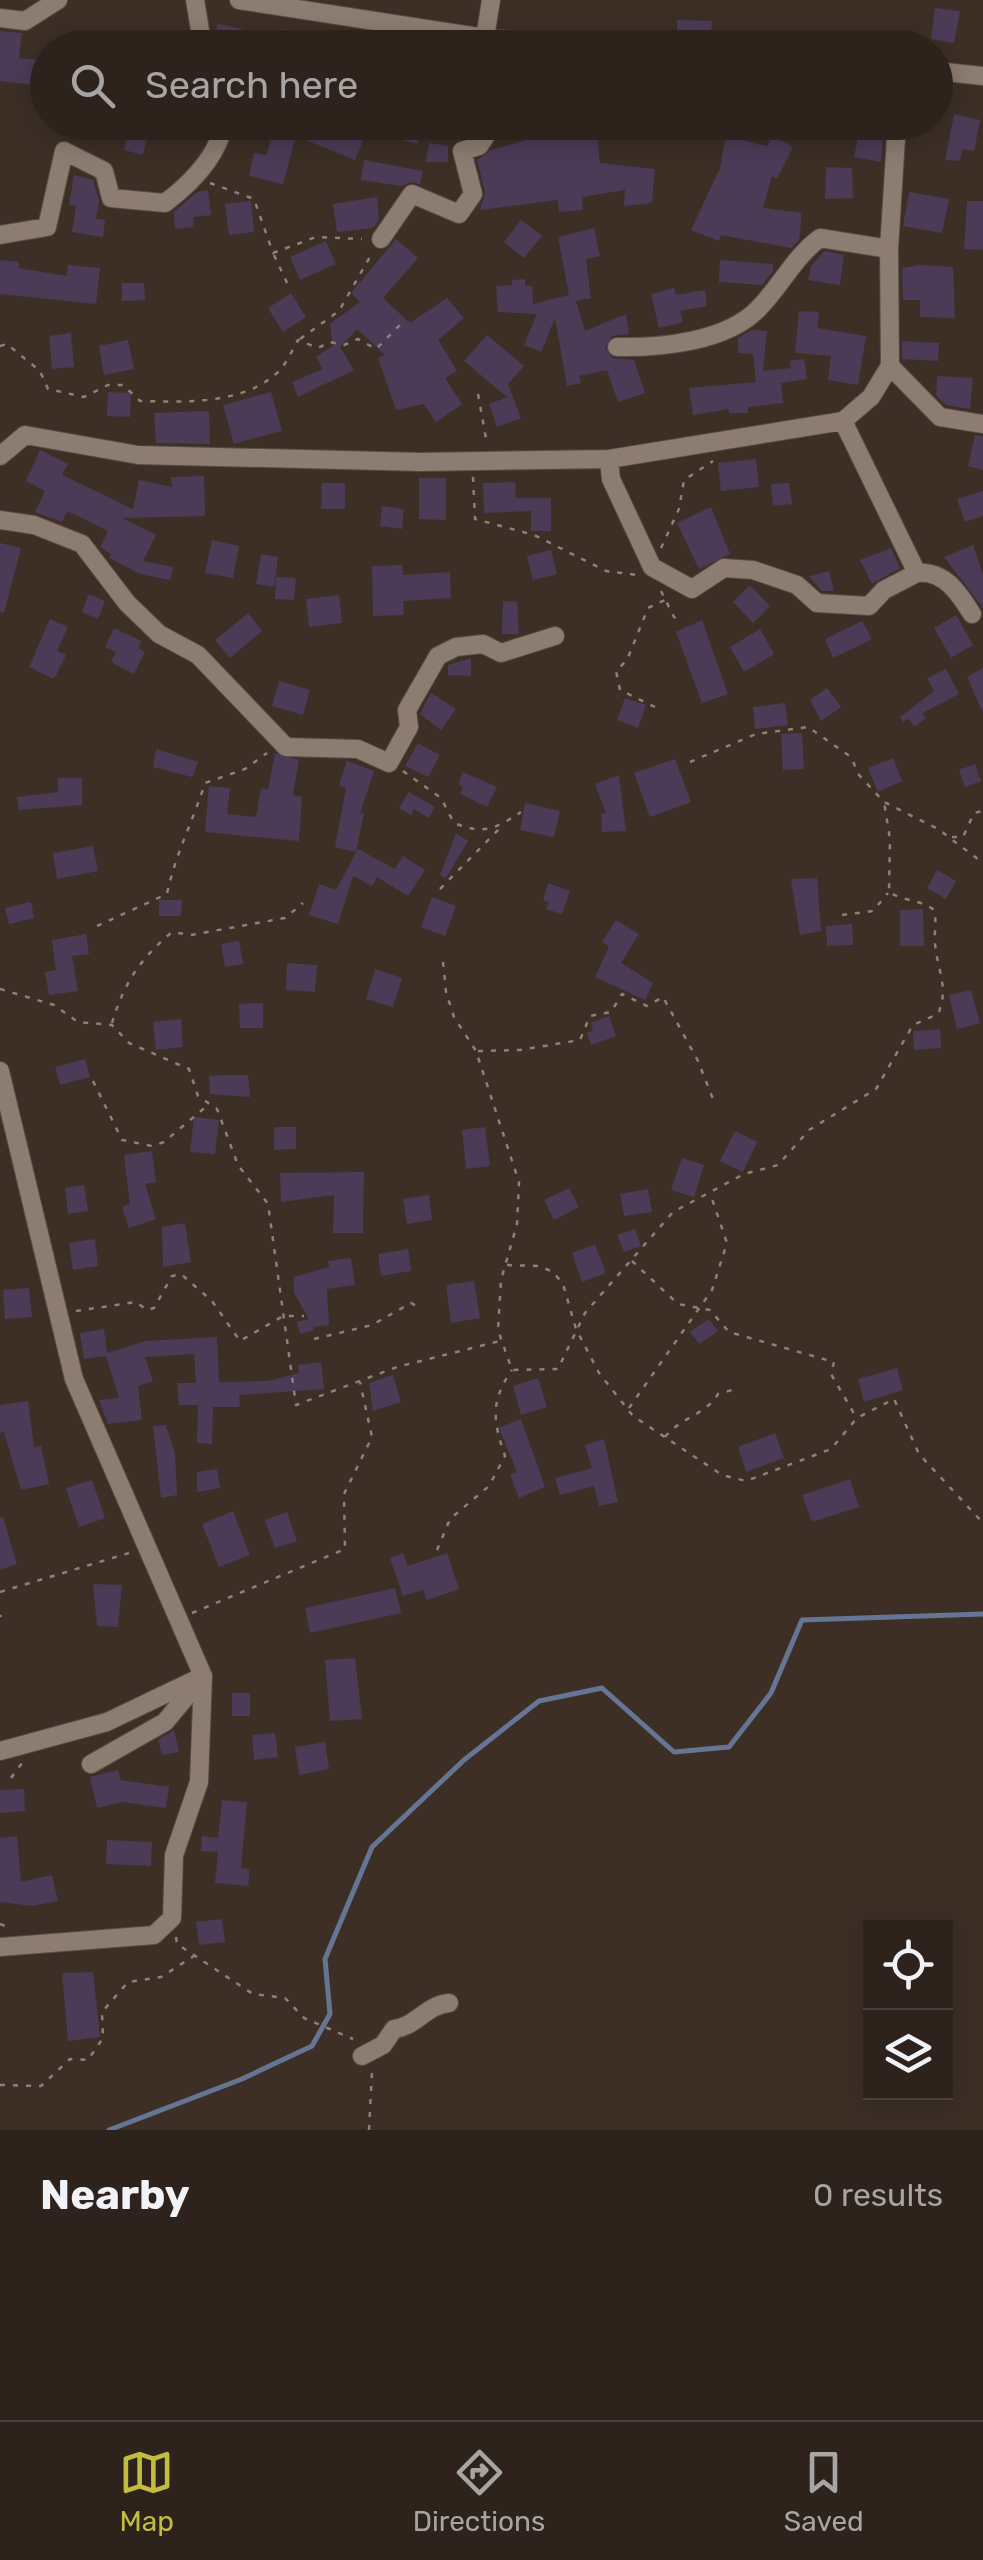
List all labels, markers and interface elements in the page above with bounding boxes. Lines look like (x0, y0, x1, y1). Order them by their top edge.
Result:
search box (30, 30, 953, 140)
icon: search (65, 58, 120, 113)
text: Search here (145, 62, 358, 108)
map controls (863, 1920, 953, 2100)
button: locate (863, 1920, 953, 2010)
button: layers (863, 2010, 953, 2100)
text: Nearby (40, 2170, 190, 2220)
text: 0 results (813, 2176, 943, 2214)
tab: Map (119, 2445, 174, 2538)
tab: Directions (413, 2445, 545, 2538)
tab: Saved (784, 2445, 864, 2538)

